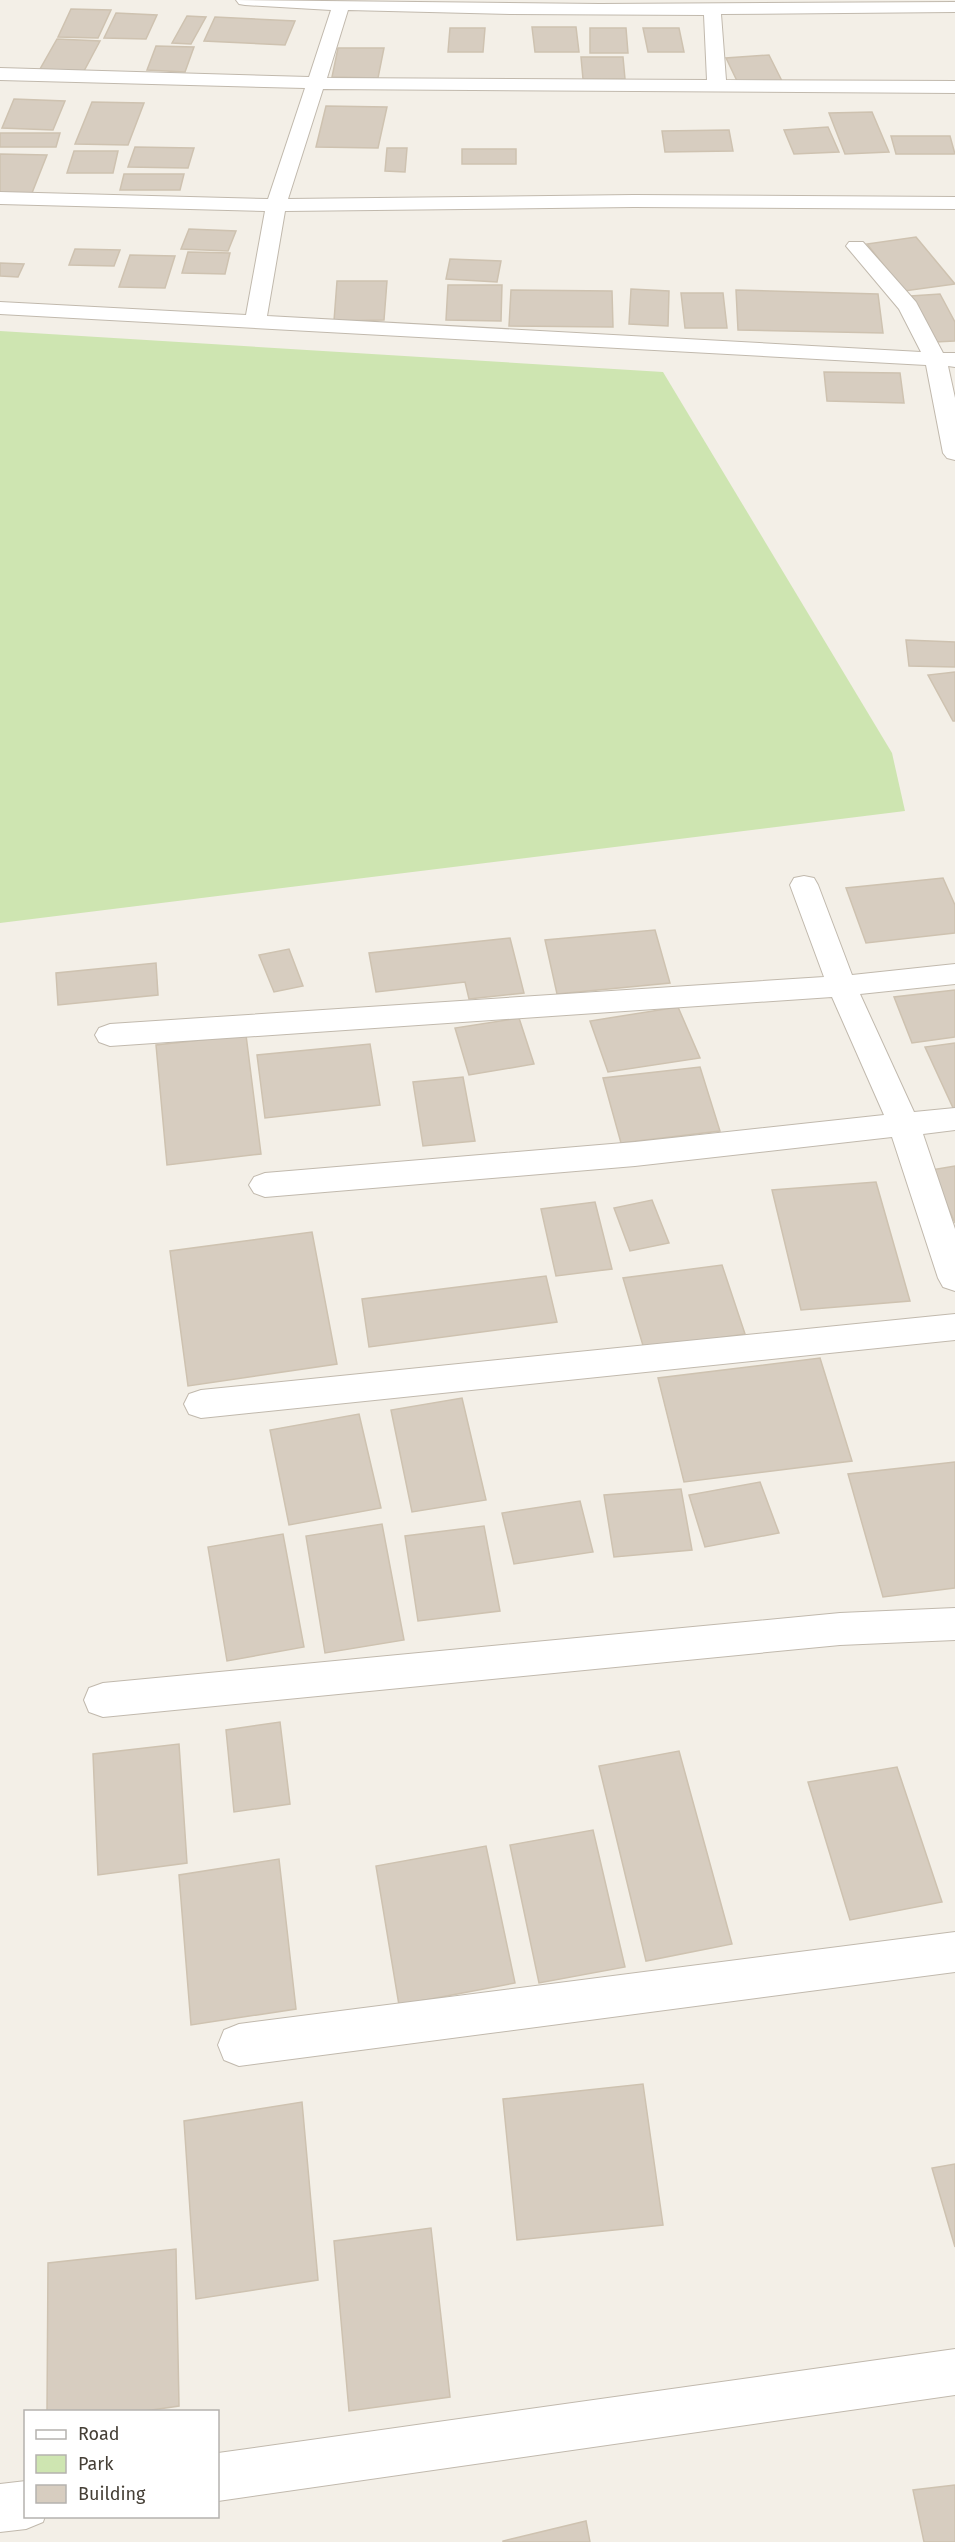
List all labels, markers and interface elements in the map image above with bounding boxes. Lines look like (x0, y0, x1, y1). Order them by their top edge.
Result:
legend (24, 2410, 219, 2518)
text: Road (78, 2423, 120, 2445)
text: Park (78, 2453, 114, 2475)
text: Building (78, 2483, 146, 2505)

